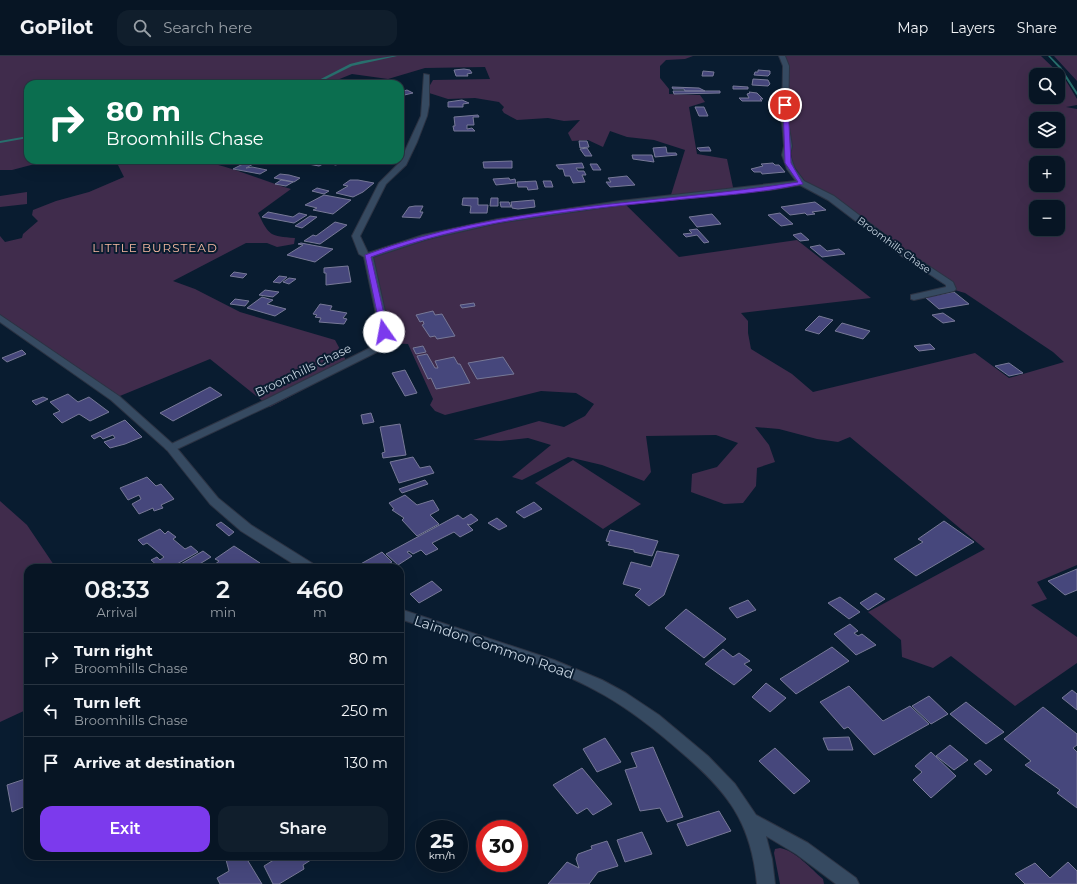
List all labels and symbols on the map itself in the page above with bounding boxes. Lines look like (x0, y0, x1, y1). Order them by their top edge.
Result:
pin (768, 88, 802, 122)
street label: Broomhills Chase (855, 214, 933, 276)
district label: LITTLE BURSTEAD (92, 240, 218, 255)
position arrow (363, 311, 405, 353)
street label: Broomhills Chase (252, 340, 354, 400)
street label: Laindon Common Road (412, 611, 576, 683)
speed limit sign: 30 (476, 820, 528, 872)

